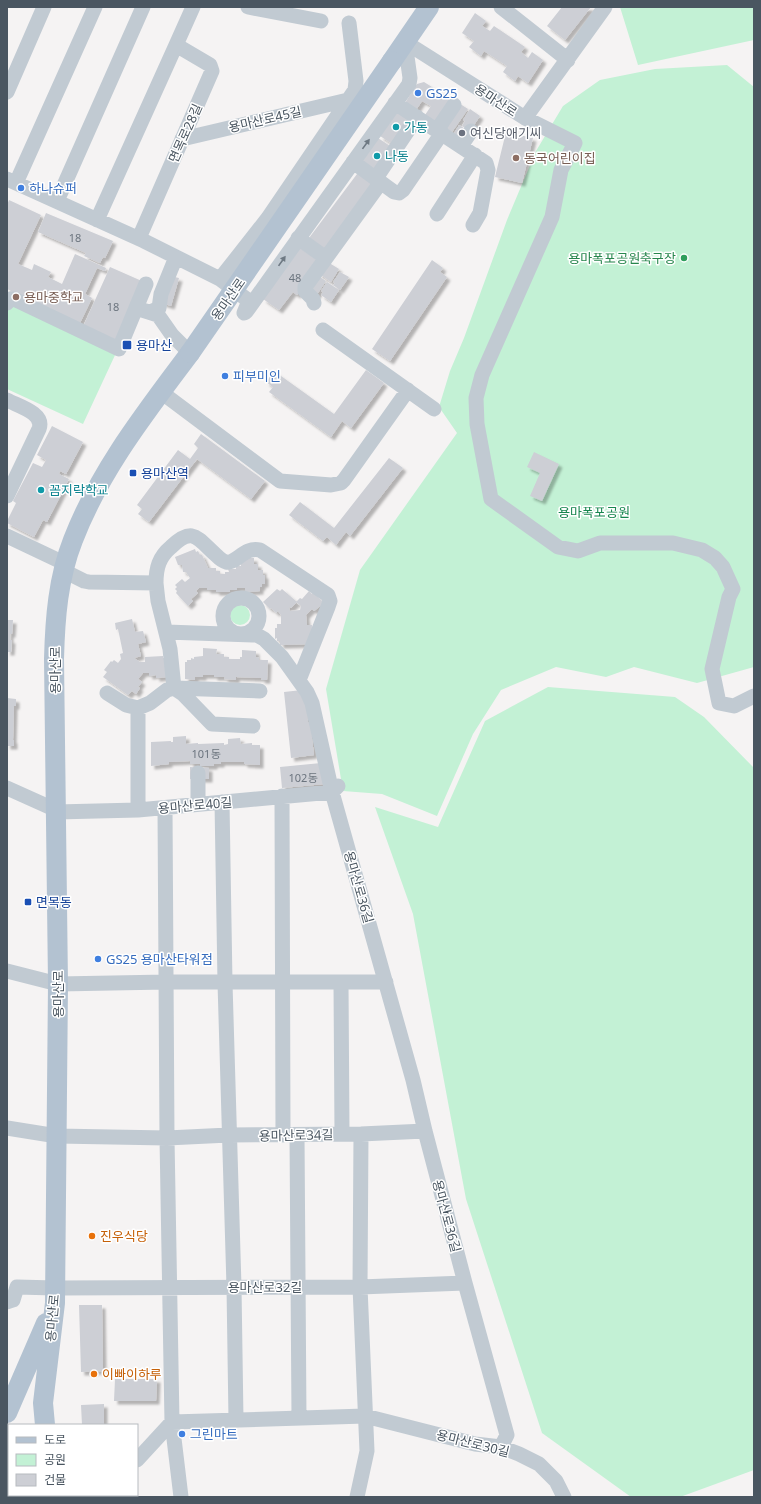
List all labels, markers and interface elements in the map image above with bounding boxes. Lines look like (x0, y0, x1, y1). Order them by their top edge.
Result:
street label: 용마산로 (471, 79, 521, 121)
place label: GS25 (426, 84, 457, 102)
marker: GS25 (413, 88, 423, 98)
street label: 면목로28길 (164, 101, 206, 165)
street label: 용마산로45길 (227, 102, 303, 136)
place label: 가동 (404, 118, 428, 136)
marker: 가동 (391, 122, 401, 132)
place label: 여신당애기씨 (470, 124, 542, 142)
marker: 여신당애기씨 (457, 128, 467, 138)
one-way arrow (362, 138, 370, 149)
place label: 나동 (385, 147, 409, 165)
place label: 동국어린이집 (524, 149, 596, 167)
marker: 나동 (372, 151, 382, 161)
marker: 동국어린이집 (511, 153, 521, 163)
place label: 하나슈퍼 (29, 179, 77, 197)
marker: 하나슈퍼 (16, 183, 26, 193)
house number: 18 (69, 230, 81, 245)
place label: 용마폭포공원축구장 (568, 249, 676, 267)
marker: 용마폭포공원축구장 (679, 253, 689, 263)
one-way arrow (278, 256, 286, 266)
house number: 48 (289, 270, 301, 285)
street label: 용마산로 (207, 274, 249, 324)
place label: 용마중학교 (24, 288, 84, 306)
marker: 용마중학교 (11, 292, 21, 302)
house number: 18 (107, 299, 119, 314)
place label: 용마산 (136, 336, 172, 354)
marker: 용마산 (121, 339, 133, 351)
place label: 피부미인 (233, 367, 281, 385)
marker: 피부미인 (220, 371, 230, 381)
place label: 용마산역 (141, 464, 189, 482)
marker: 용마산역 (128, 468, 138, 478)
place label: 꼼지락학교 (49, 481, 109, 499)
marker: 꼼지락학교 (36, 485, 46, 495)
park label: 용마폭포공원 (558, 503, 630, 521)
street label: 용마산로 (46, 646, 64, 694)
house number: 101동 (192, 746, 221, 761)
house number: 102동 (289, 770, 318, 785)
street label: 용마산로40길 (157, 793, 233, 817)
street label: 용마산로36길 (340, 849, 378, 925)
place label: 면목동 (36, 893, 72, 911)
marker: 면목동 (23, 897, 33, 907)
place label: GS25 용마산타워점 (106, 950, 213, 968)
marker: GS25 용마산타워점 (93, 954, 103, 964)
street label: 용마산로 (49, 970, 67, 1018)
street label: 용마산로34길 (259, 1125, 333, 1145)
street label: 용마산로36길 (429, 1178, 465, 1254)
place label: 진우식당 (100, 1227, 148, 1245)
marker: 진우식당 (87, 1231, 97, 1241)
street label: 용마산로32길 (228, 1278, 302, 1296)
street label: 용마산로 (41, 1293, 63, 1343)
place label: 이빠이하루 (102, 1365, 162, 1383)
marker: 이빠이하루 (89, 1369, 99, 1379)
legend (8, 1424, 138, 1496)
place label: 그린마트 (190, 1425, 238, 1443)
street label: 용마산로30길 (435, 1425, 511, 1461)
marker: 그린마트 (177, 1429, 187, 1439)
text: 도로 (44, 1431, 66, 1448)
text: 공원 (44, 1451, 66, 1468)
text: 건물 (44, 1471, 66, 1488)

